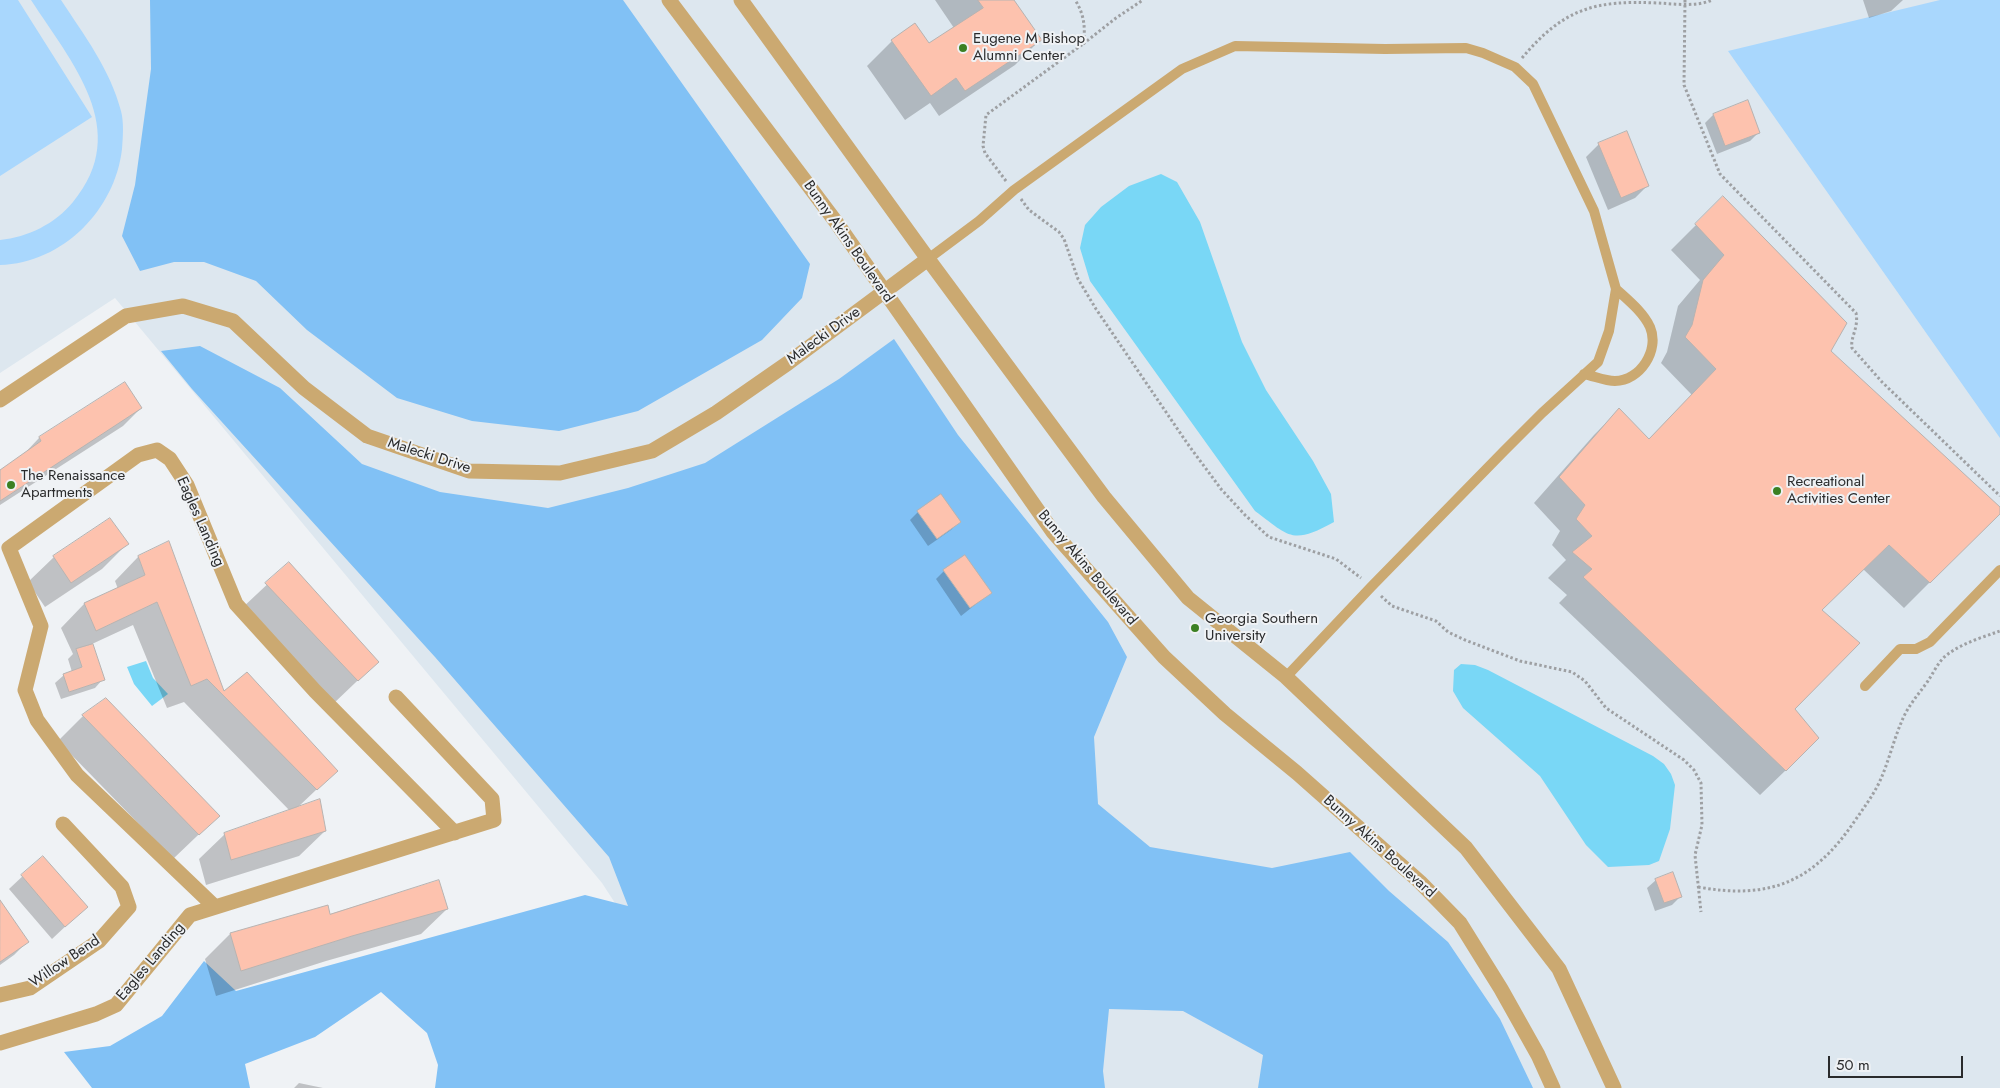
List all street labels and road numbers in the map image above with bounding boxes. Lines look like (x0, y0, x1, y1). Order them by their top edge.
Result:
street label: Bunny Akins Boulevard (799, 178, 897, 306)
street label: Malecki Drive (784, 303, 864, 369)
street label: Malecki Drive (385, 434, 473, 478)
street label: Eagles Landing (172, 474, 228, 570)
street label: Bunny Akins Boulevard (1034, 507, 1140, 629)
street label: Bunny Akins Boulevard (1319, 792, 1439, 902)
street label: Eagles Landing (113, 919, 189, 1005)
street label: Willow Bend (26, 932, 104, 992)

